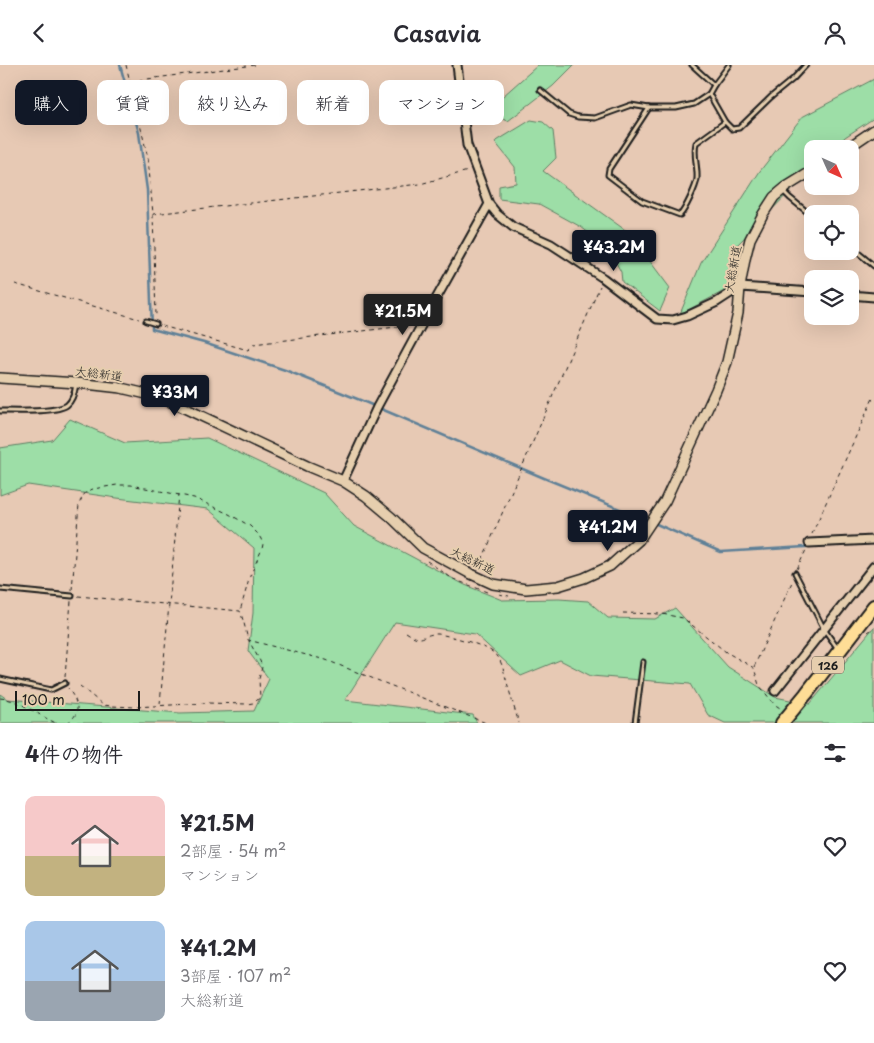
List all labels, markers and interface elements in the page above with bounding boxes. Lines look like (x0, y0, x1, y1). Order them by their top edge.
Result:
text: Casavia (393, 16, 481, 49)
icon: back (25, 19, 53, 47)
icon: person (821, 19, 849, 47)
chip: 購入 (15, 80, 87, 125)
chip: 賃貸 (97, 80, 169, 125)
chip: 絞り込み (179, 80, 287, 125)
chip: 新着 (297, 80, 369, 125)
chip: マンション (379, 80, 504, 125)
north arrow (804, 140, 859, 195)
map controls (804, 140, 859, 325)
button: locate (804, 205, 859, 260)
pin: ¥43.2M (573, 229, 655, 272)
text: ¥43.2M (583, 234, 645, 258)
street label: 大総新道 (719, 244, 745, 294)
button: layers (804, 270, 859, 325)
pin: ¥21.5M (362, 293, 444, 336)
text: ¥21.5M (375, 298, 431, 322)
street label: 大総新道 (74, 361, 124, 385)
pin: ¥33M (145, 375, 205, 417)
text: ¥33M (152, 379, 198, 403)
pin: ¥41.2M (567, 509, 649, 552)
text: ¥41.2M (579, 514, 637, 538)
street label: 大総新道 (447, 541, 499, 579)
road number: 126 (812, 657, 844, 673)
scale bar (15, 688, 140, 711)
text: 100 m (22, 689, 65, 710)
text: 4件の物件 (25, 737, 123, 769)
icon: filters (821, 739, 849, 767)
text: ¥21.5M (180, 806, 255, 838)
icon: home (65, 816, 125, 876)
icon: heart (821, 832, 849, 860)
text: 2部屋 · 54 m² (180, 838, 286, 862)
text: マンション (180, 862, 259, 886)
text: ¥41.2M (180, 931, 257, 963)
icon: home (65, 941, 125, 1001)
icon: heart (821, 957, 849, 985)
text: 3部屋 · 107 m² (180, 963, 291, 987)
text: 大総新道 (180, 987, 244, 1011)

